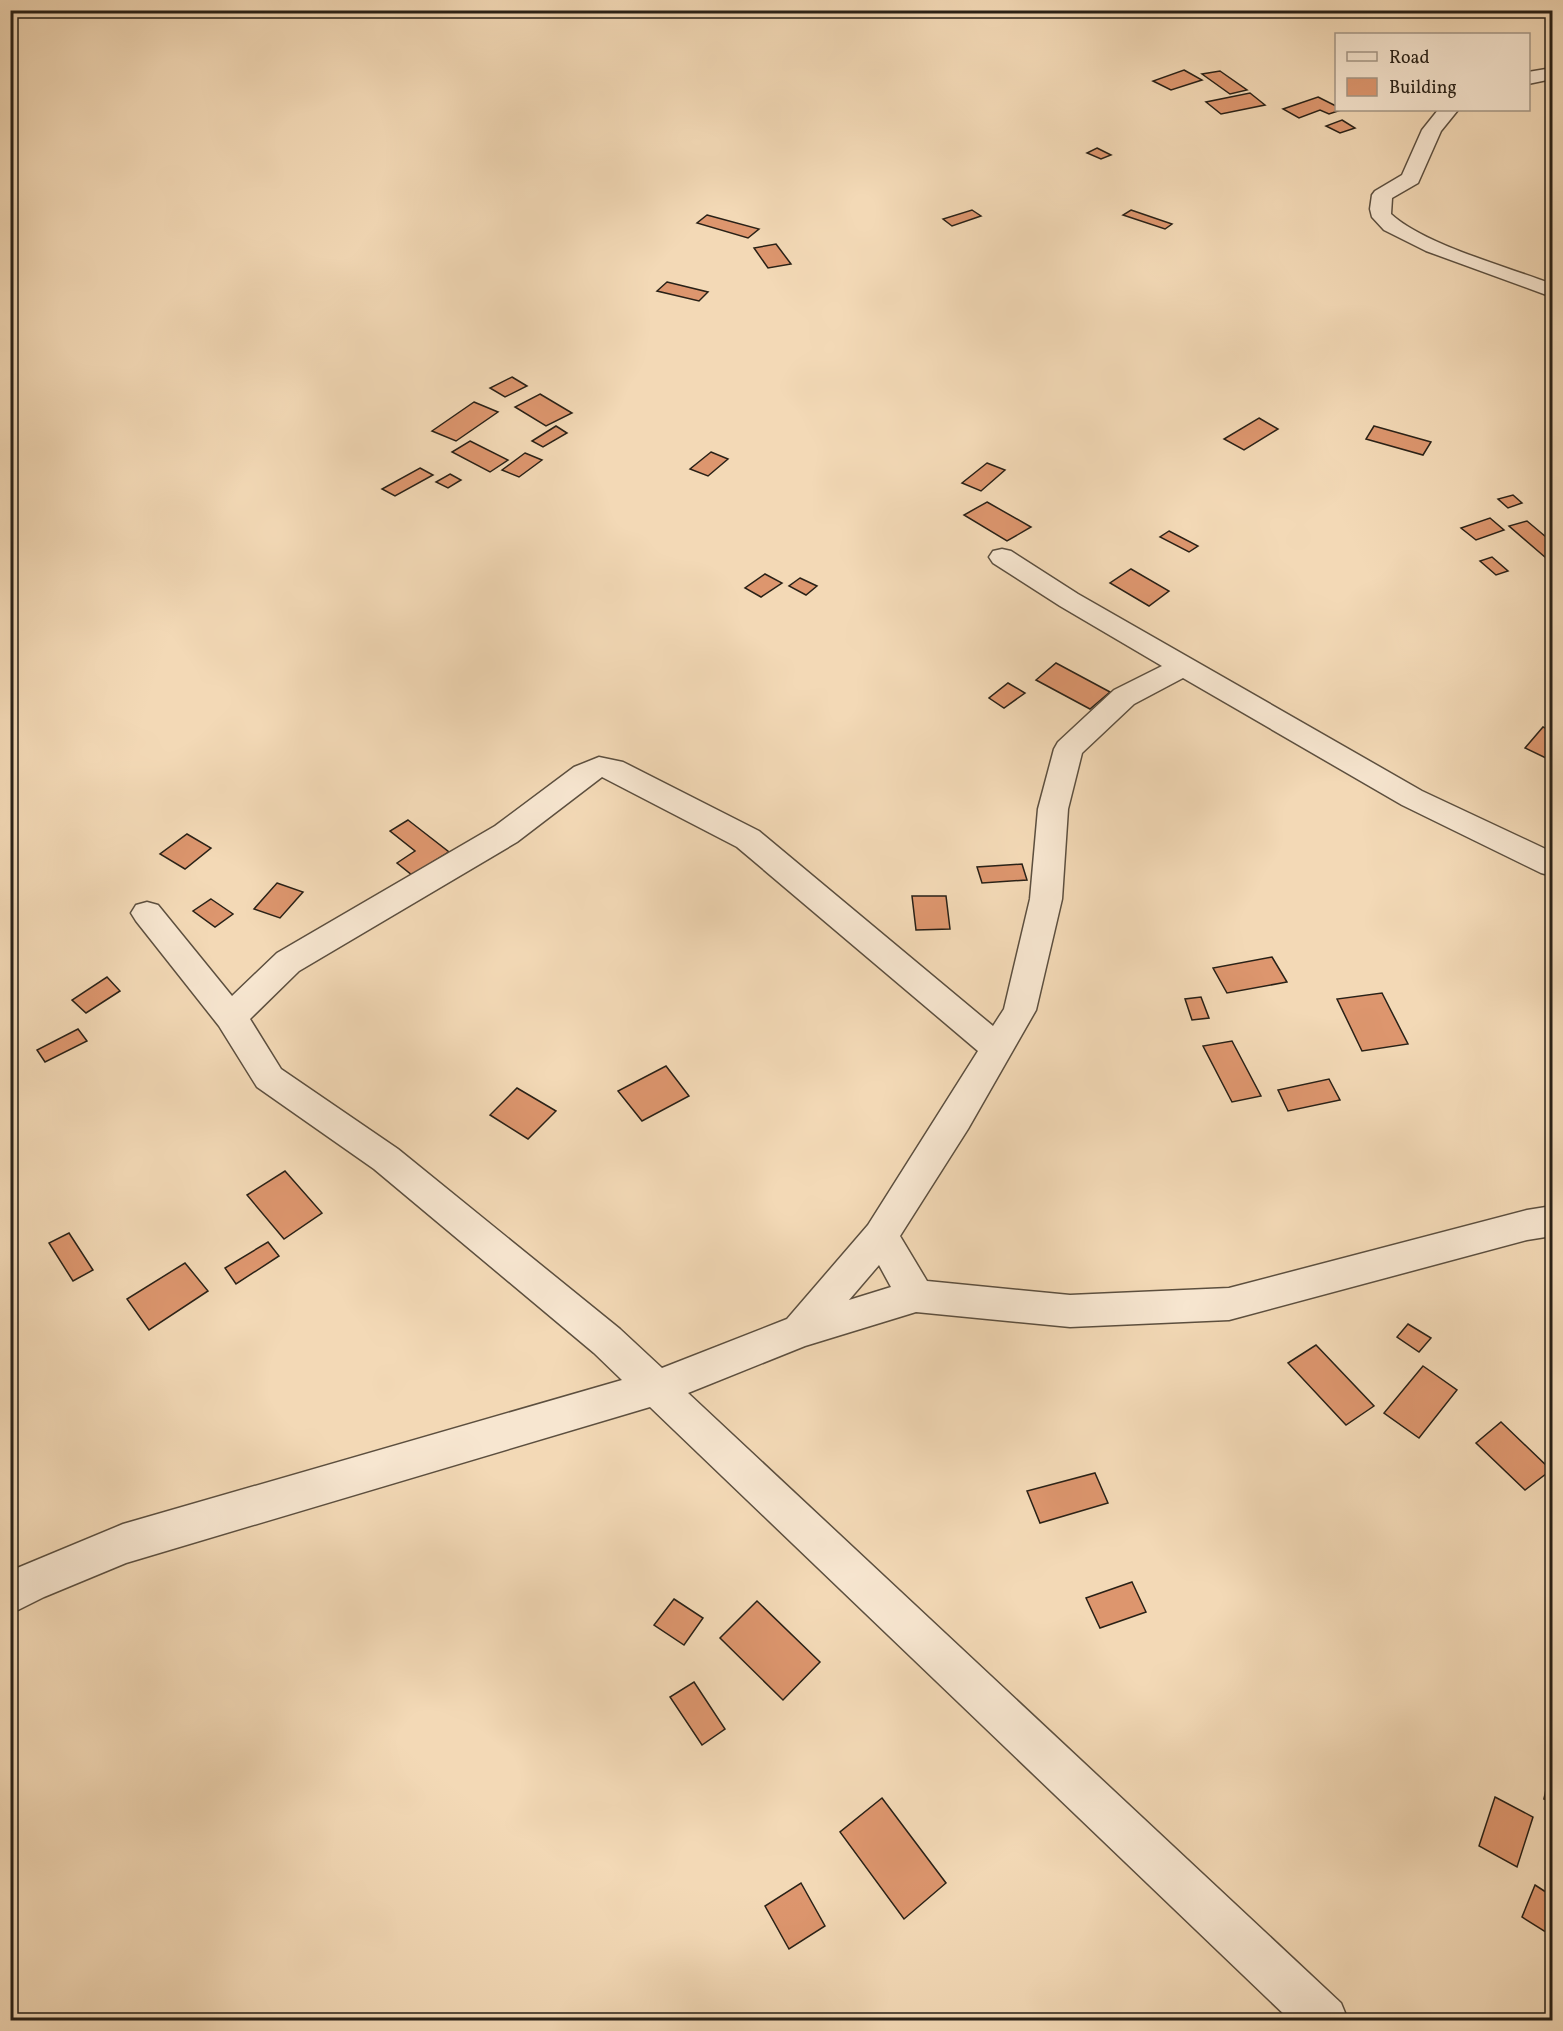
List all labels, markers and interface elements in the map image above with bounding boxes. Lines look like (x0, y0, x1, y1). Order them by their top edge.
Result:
legend (1335, 33, 1530, 111)
text: Road (1389, 46, 1430, 71)
text: Building (1389, 76, 1457, 101)

